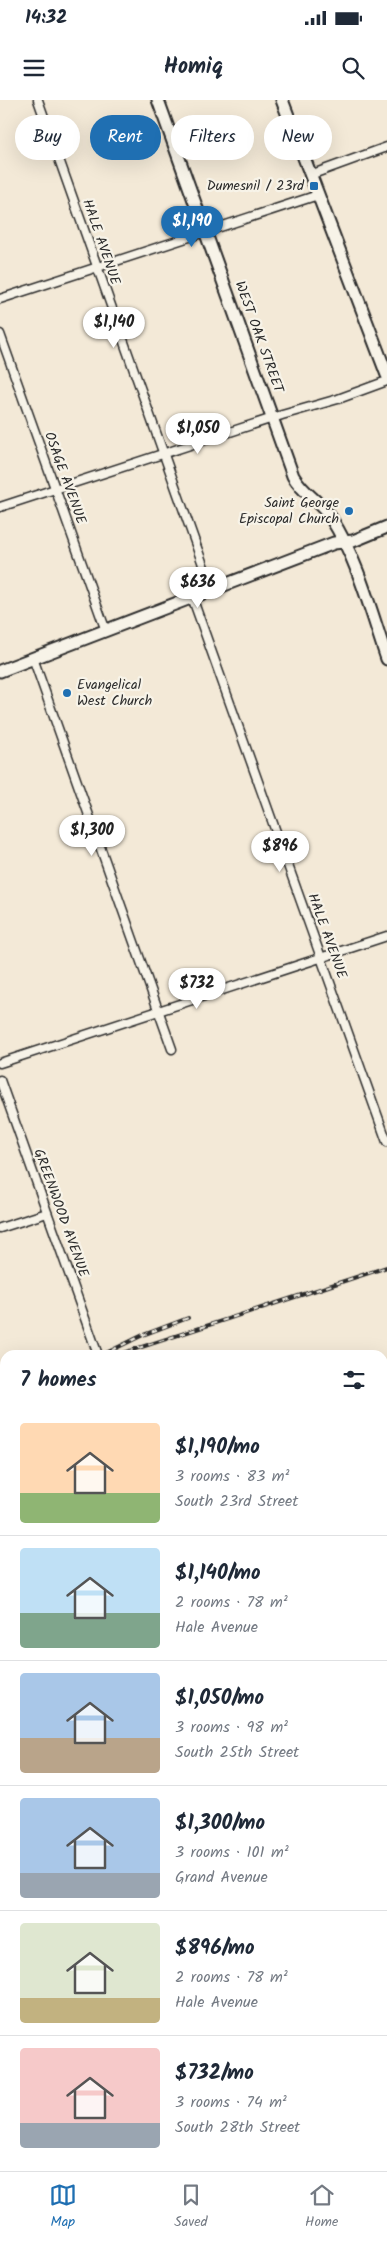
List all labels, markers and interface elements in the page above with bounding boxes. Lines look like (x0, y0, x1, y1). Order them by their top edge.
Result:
text: 14:32 (25, 3, 67, 33)
text: Homiq (164, 50, 223, 85)
icon: menu (20, 54, 48, 82)
icon: search (339, 54, 367, 82)
chip: Buy (15, 115, 80, 160)
chip: Rent (90, 115, 161, 160)
chip: Filters (171, 115, 254, 160)
chip: New (264, 115, 332, 160)
place label: Dumesnil / 23rd (207, 175, 305, 197)
marker: Dumesnil / 23rd (308, 180, 320, 192)
street label: HALE AVENUE (76, 196, 126, 289)
pin: $1,190 (151, 206, 233, 248)
text: $1,190 (172, 209, 212, 234)
street label: WEST OAK STREET (229, 278, 290, 397)
pin: $1,140 (73, 306, 155, 349)
text: $1,140 (94, 310, 134, 335)
pin: $1,050 (157, 412, 239, 455)
text: $1,050 (176, 416, 220, 441)
street label: OSAGE AVENUE (38, 429, 92, 528)
place label: Saint George Episcopal Church (239, 492, 340, 530)
marker: Saint George Episcopal Church (343, 505, 355, 517)
pin: $636 (168, 566, 228, 609)
text: $636 (180, 570, 216, 595)
place label: Evangelical West Church (77, 674, 152, 712)
marker: Evangelical West Church (61, 687, 73, 699)
pin: $1,300 (51, 814, 133, 857)
text: $1,300 (70, 818, 114, 843)
pin: $896 (250, 830, 310, 873)
text: $896 (262, 834, 298, 859)
street label: HALE AVENUE (301, 890, 353, 983)
pin: $732 (167, 968, 227, 1010)
text: $732 (179, 971, 215, 996)
street label: GREENWOOD AVENUE (27, 1146, 95, 1281)
text: 7 homes (20, 1364, 97, 1397)
icon: filters (340, 1366, 368, 1394)
text: $1,190/mo (175, 1431, 260, 1464)
icon: home (60, 1443, 120, 1503)
text: 3 rooms · 83 m² (175, 1464, 289, 1489)
text: South 23rd Street (175, 1489, 298, 1514)
text: $1,140/mo (175, 1557, 261, 1590)
icon: home (60, 1568, 120, 1628)
text: 2 rooms · 78 m² (175, 1590, 288, 1615)
text: Hale Avenue (175, 1615, 258, 1640)
text: $1,050/mo (175, 1682, 264, 1715)
icon: home (60, 1693, 120, 1753)
text: 3 rooms · 98 m² (175, 1715, 288, 1740)
text: South 25th Street (175, 1740, 299, 1765)
text: $1,300/mo (175, 1807, 265, 1840)
icon: home (60, 1818, 120, 1878)
text: 3 rooms · 101 m² (175, 1840, 289, 1865)
text: Grand Avenue (175, 1865, 268, 1890)
text: $896/mo (175, 1932, 255, 1965)
icon: home (60, 1943, 120, 2003)
text: 2 rooms · 78 m² (175, 1965, 288, 1990)
text: Hale Avenue (175, 1990, 258, 2015)
text: $732/mo (175, 2057, 254, 2090)
icon: home (60, 2068, 120, 2128)
text: 3 rooms · 74 m² (175, 2090, 287, 2115)
text: South 28th Street (175, 2115, 300, 2140)
tab: Map (49, 2181, 77, 2233)
tab: Saved (174, 2181, 208, 2233)
tab: Home (305, 2181, 338, 2233)

